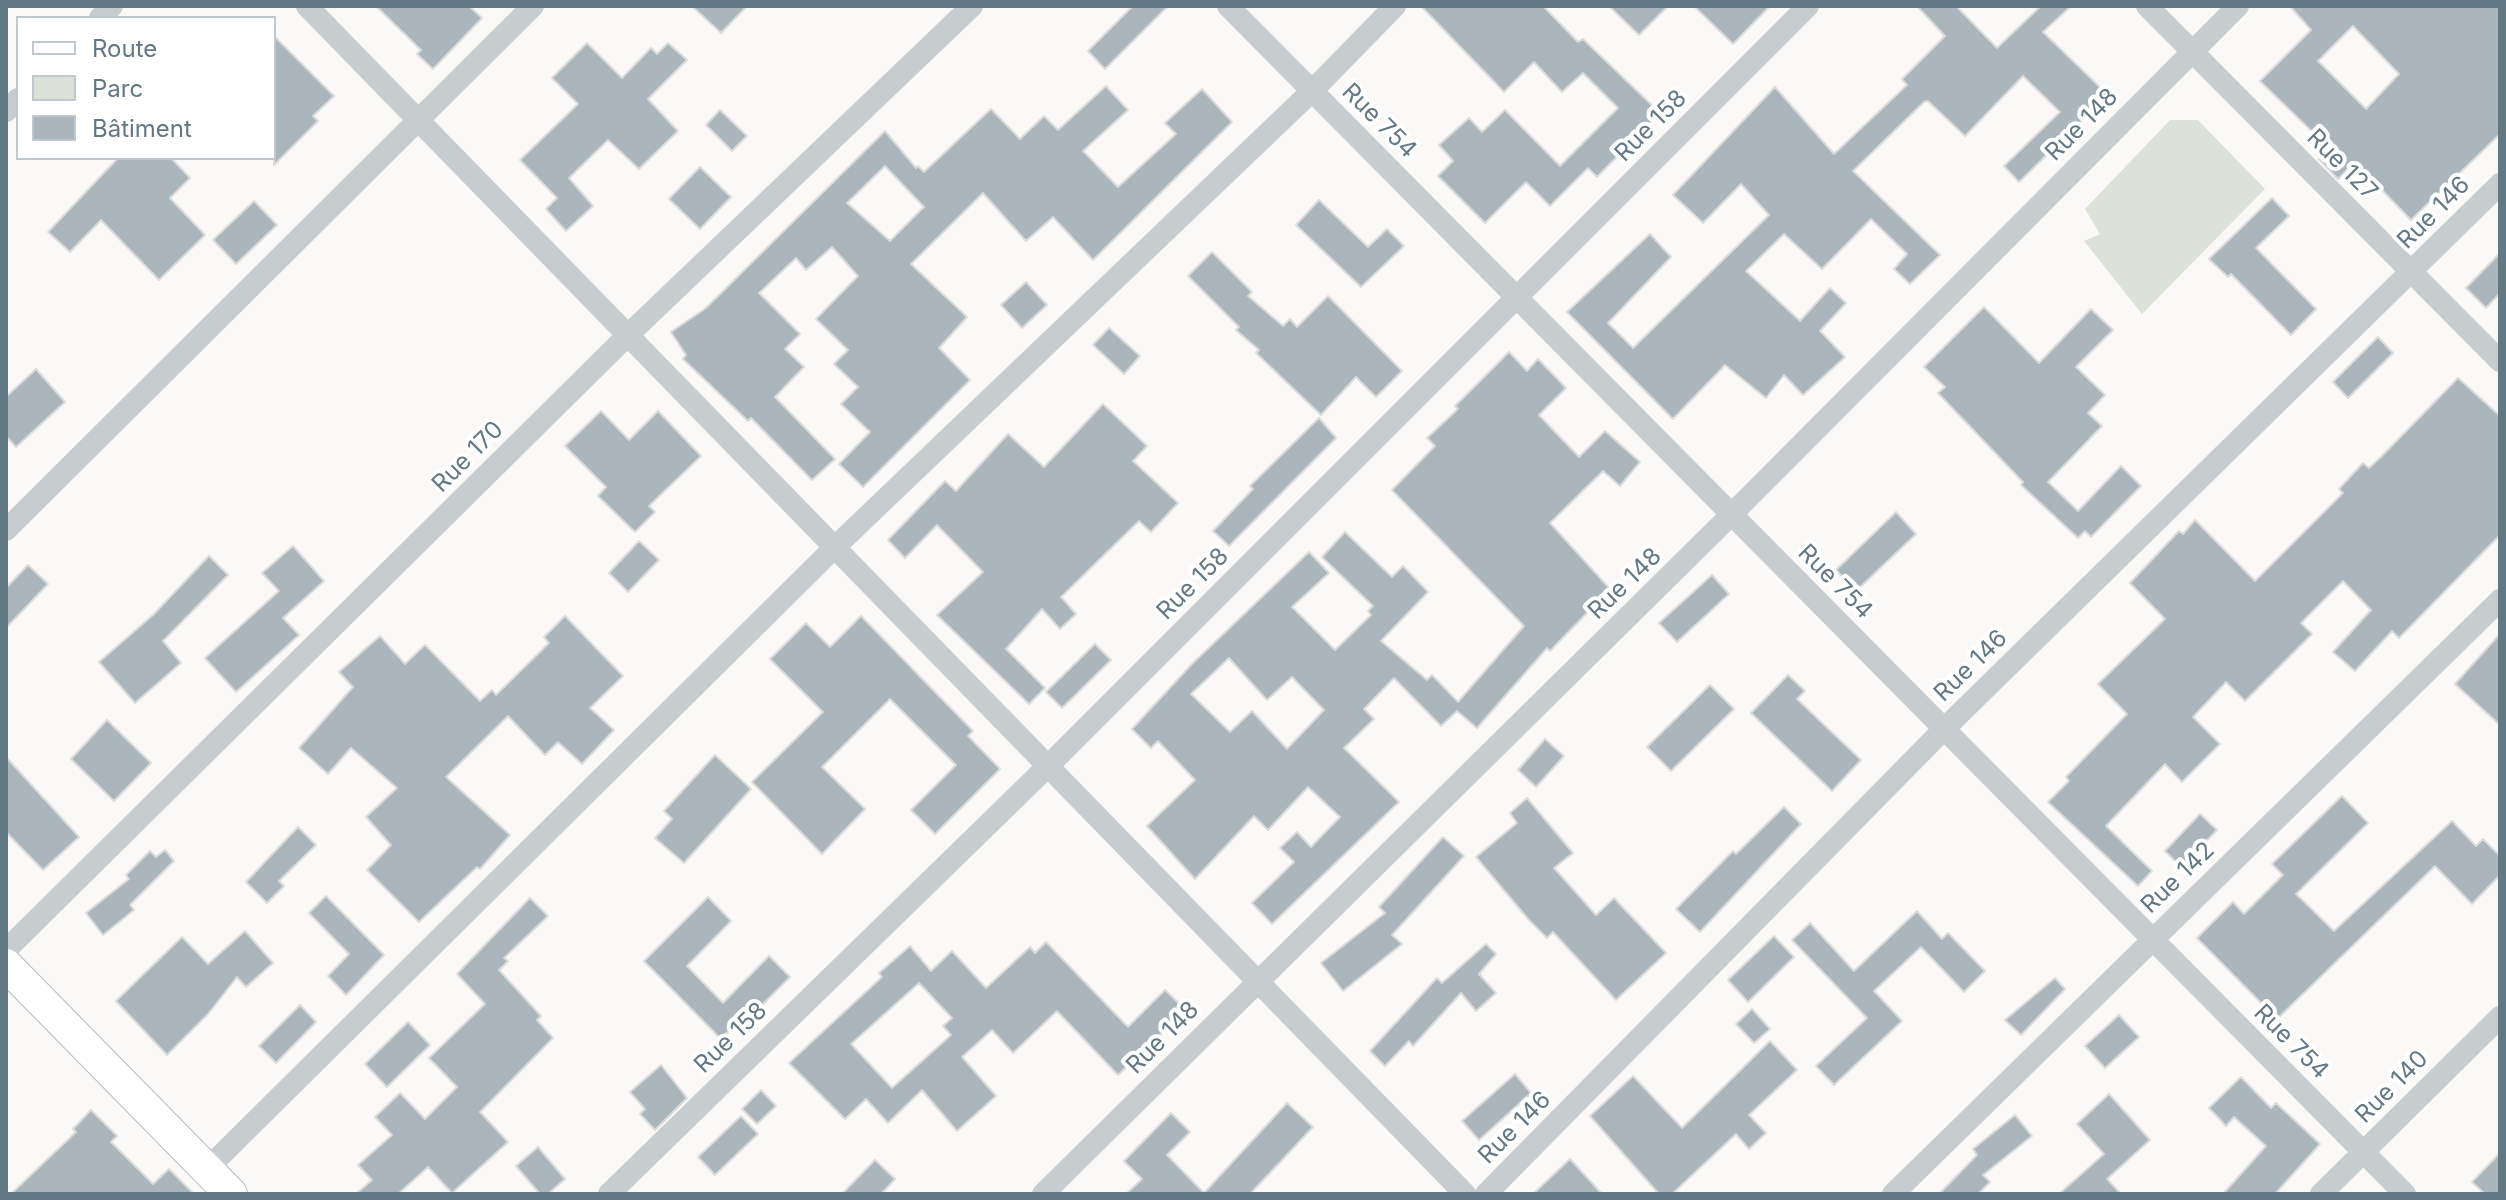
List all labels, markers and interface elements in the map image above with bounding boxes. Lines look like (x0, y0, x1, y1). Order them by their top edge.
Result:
legend (16, 16, 276, 160)
text: Route (92, 34, 157, 63)
text: Parc (92, 74, 143, 103)
street label: Rue 754 (1336, 78, 1422, 164)
street label: Rue 148 (2040, 83, 2124, 167)
street label: Rue 158 (1609, 84, 1693, 168)
text: Bâtiment (92, 114, 192, 143)
street label: Rue 127 (2301, 124, 2383, 206)
street label: Rue 146 (2392, 171, 2476, 255)
street label: Rue 170 (427, 416, 509, 498)
street label: Rue 754 (1792, 539, 1878, 625)
street label: Rue 158 (1151, 542, 1235, 626)
street label: Rue 148 (1582, 542, 1668, 626)
street label: Rue 146 (1928, 624, 2014, 708)
street label: Rue 142 (2136, 836, 2220, 920)
street label: Rue 148 (1121, 996, 1205, 1080)
street label: Rue 158 (689, 997, 773, 1079)
street label: Rue 754 (2248, 999, 2334, 1085)
street label: Rue 140 (2350, 1045, 2434, 1129)
street label: Rue 146 (1473, 1086, 1557, 1170)

